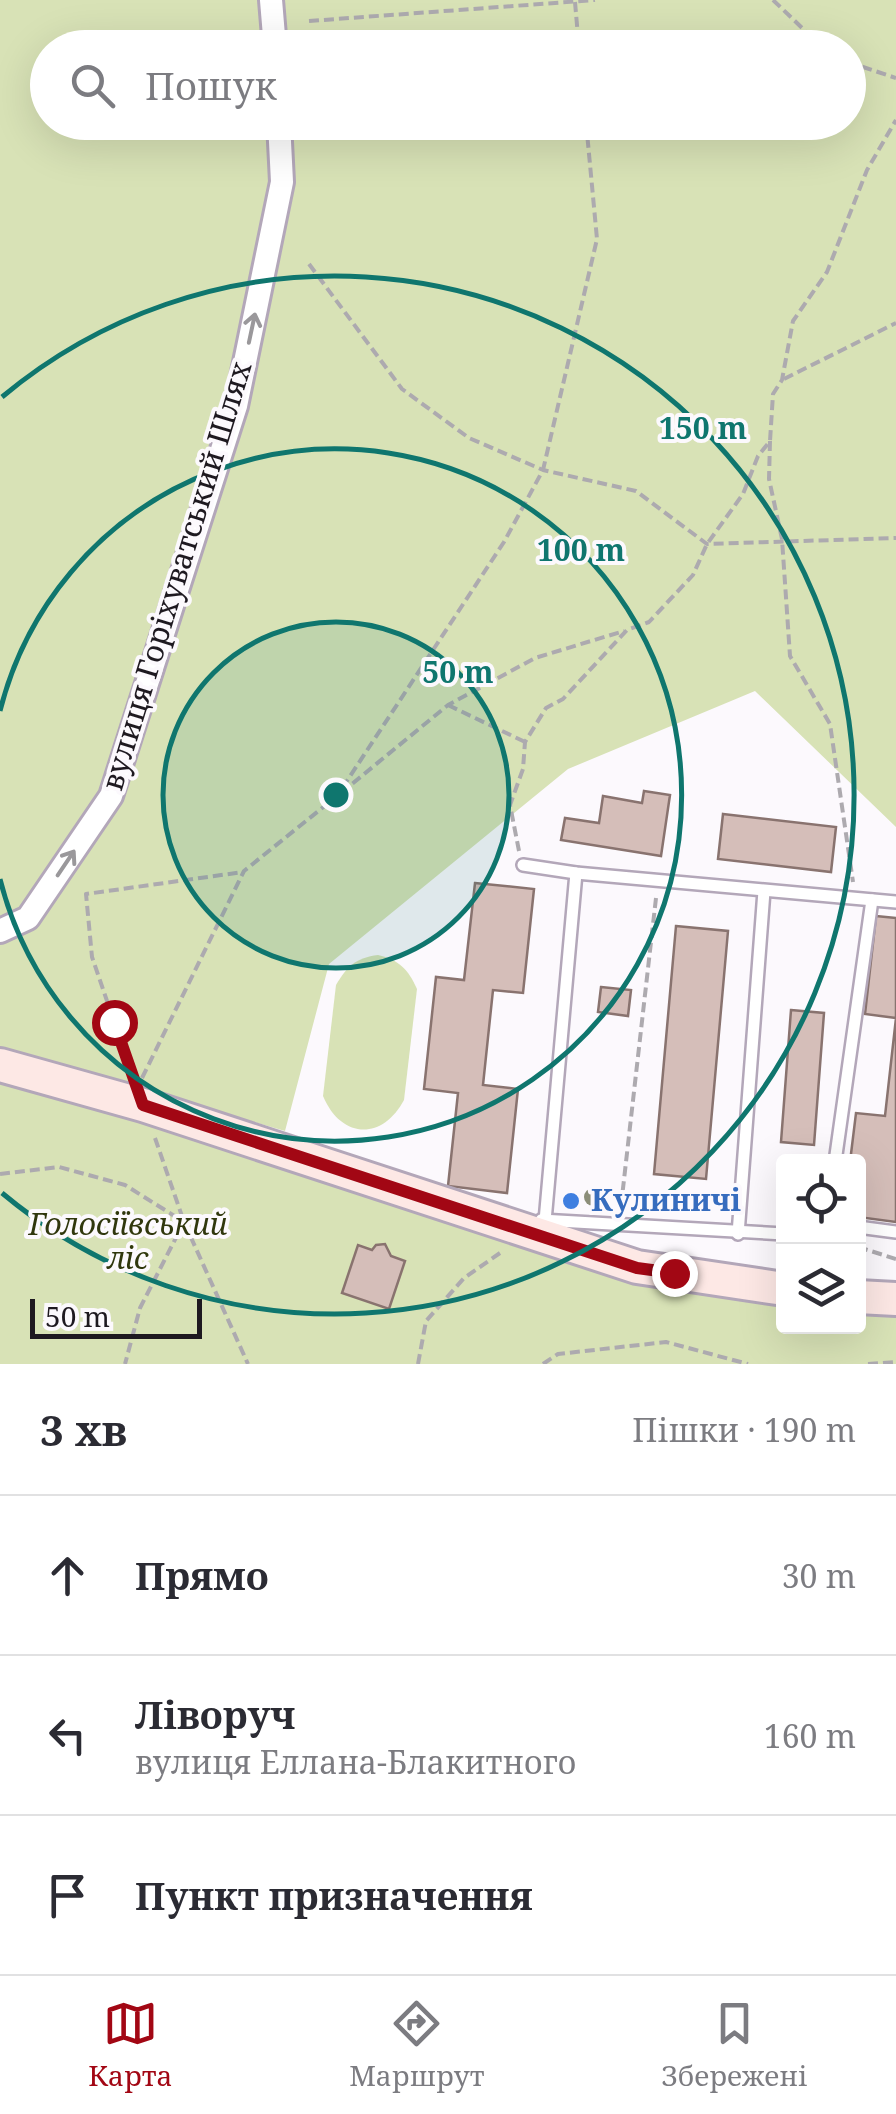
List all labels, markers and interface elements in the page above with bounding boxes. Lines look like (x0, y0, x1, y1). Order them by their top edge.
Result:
search box (30, 30, 866, 140)
icon: search (65, 58, 120, 113)
text: Пошук (145, 59, 277, 111)
one-way arrow (244, 313, 263, 345)
street label: вулиця Горіхуватський Шлях (91, 355, 261, 795)
text: 150 m (659, 407, 747, 448)
text: 100 m (537, 529, 625, 570)
text: 50 m (422, 651, 494, 692)
centre of rings (318, 777, 354, 813)
one-way arrow (55, 850, 76, 878)
route start (92, 1000, 138, 1046)
map controls (776, 1154, 866, 1334)
button: locate (776, 1154, 866, 1244)
place label: Кулиничі (591, 1179, 742, 1220)
marker: Кулиничі (560, 1190, 582, 1212)
park label: Голосіївський ліс (27, 1203, 228, 1278)
button: layers (776, 1244, 866, 1334)
route end (652, 1251, 698, 1297)
scale bar (30, 1294, 202, 1338)
text: 50 m (45, 1297, 110, 1335)
text: 3 хв (40, 1401, 127, 1458)
text: Пішки · 190 m (632, 1408, 856, 1451)
icon: ahead (40, 1548, 95, 1603)
text: Прямо (135, 1549, 269, 1601)
text: 30 m (782, 1554, 856, 1597)
text: Ліворуч (135, 1688, 296, 1740)
icon: left (40, 1708, 95, 1763)
text: 160 m (764, 1714, 856, 1757)
text: вулиця Еллана-Блакитного (135, 1740, 576, 1783)
icon: arrive (40, 1868, 95, 1923)
text: Пункт призначення (135, 1869, 533, 1921)
tab: Карта (88, 1996, 173, 2094)
tab: Маршрут (349, 1996, 485, 2094)
tab: Збережені (661, 1996, 808, 2094)

